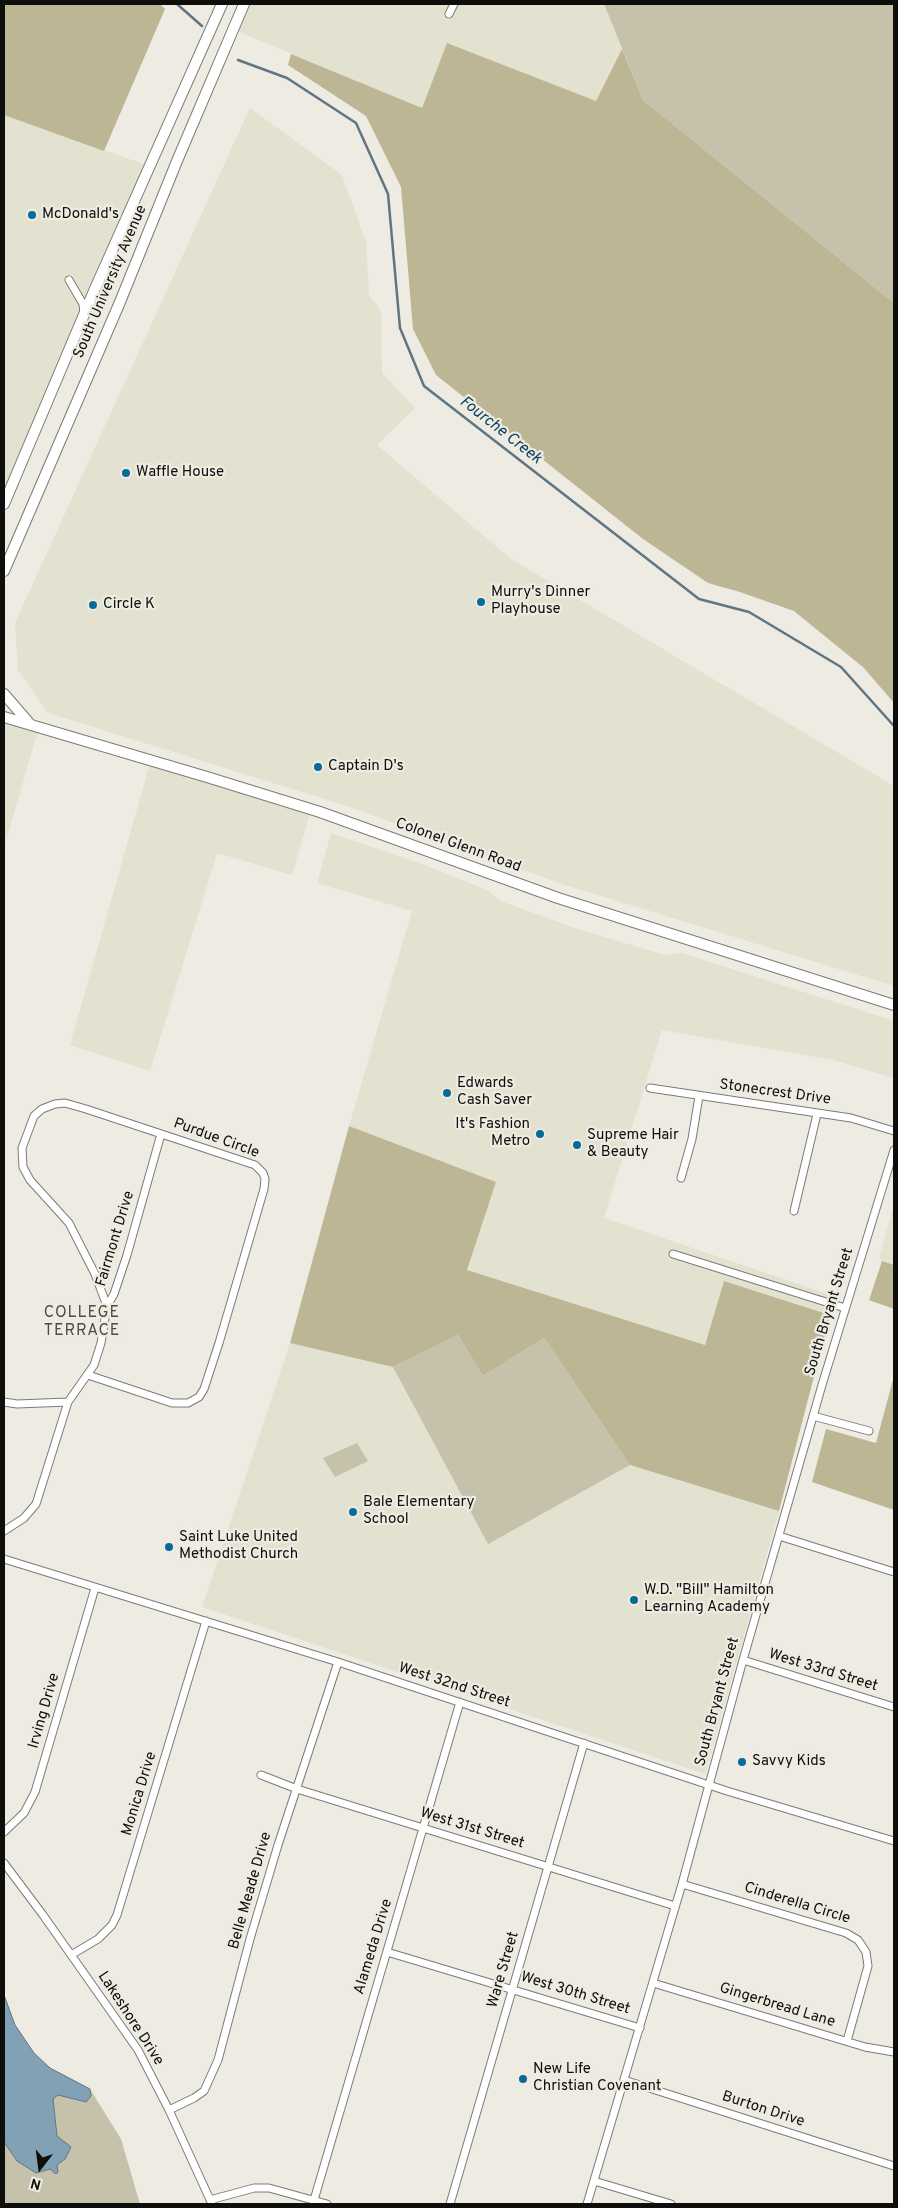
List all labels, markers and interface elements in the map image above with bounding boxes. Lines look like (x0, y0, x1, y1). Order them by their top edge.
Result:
street label: South University Avenue (71, 203, 151, 361)
place label: McDonald's (42, 206, 119, 224)
marker: McDonald's (26, 209, 38, 221)
water label: Fourche Creek (455, 393, 545, 469)
place label: Waffle House (136, 464, 224, 482)
marker: Waffle House (120, 467, 132, 479)
place label: Murry's Dinner Playhouse (491, 584, 590, 619)
place label: Circle K (103, 596, 155, 614)
marker: Murry's Dinner Playhouse (475, 596, 487, 608)
marker: Circle K (87, 599, 99, 611)
place label: Captain D's (328, 758, 404, 776)
marker: Captain D's (312, 761, 324, 773)
street label: Colonel Glenn Road (393, 815, 523, 877)
place label: Edwards Cash Saver (457, 1075, 532, 1110)
street label: Stonecrest Drive (718, 1076, 832, 1110)
marker: Edwards Cash Saver (441, 1087, 453, 1099)
street label: Purdue Circle (171, 1115, 261, 1163)
place label: It's Fashion Metro (455, 1116, 530, 1151)
place label: Supreme Hair & Beauty (587, 1127, 679, 1162)
marker: It's Fashion Metro (534, 1128, 546, 1140)
marker: Supreme Hair & Beauty (571, 1139, 583, 1151)
street label: Fairmont Drive (93, 1189, 139, 1289)
street label: South Bryant Street (802, 1246, 858, 1378)
district label: COLLEGE TERRACE (43, 1304, 121, 1342)
place label: Bale Elementary School (363, 1494, 474, 1529)
marker: Bale Elementary School (347, 1506, 359, 1518)
place label: Saint Luke United Methodist Church (179, 1529, 298, 1564)
marker: Saint Luke United Methodist Church (163, 1541, 175, 1553)
place label: W.D. "Bill" Hamilton Learning Academy (644, 1582, 774, 1617)
marker: W.D. "Bill" Hamilton Learning Academy (628, 1594, 640, 1606)
street label: South Bryant Street (692, 1635, 744, 1769)
street label: West 33rd Street (766, 1646, 880, 1696)
street label: West 32nd Street (396, 1659, 512, 1713)
street label: Irving Drive (26, 1671, 64, 1751)
street label: Monica Drive (119, 1750, 161, 1838)
place label: Savvy Kids (752, 1753, 826, 1771)
marker: Savvy Kids (736, 1756, 748, 1768)
street label: West 31st Street (418, 1805, 526, 1853)
street label: Belle Meade Drive (226, 1830, 276, 1952)
street label: Cinderella Circle (742, 1879, 852, 1929)
street label: Alameda Drive (351, 1897, 397, 1997)
street label: Ware Street (485, 1930, 523, 2010)
street label: Lakeshore Drive (93, 1969, 167, 2069)
street label: West 30th Street (518, 1969, 632, 2019)
street label: Gingerbread Lane (717, 1980, 837, 2032)
place label: New Life Christian Covenant (533, 2061, 661, 2096)
marker: New Life Christian Covenant (517, 2073, 529, 2085)
street label: Burton Drive (719, 2088, 807, 2132)
north arrow (15, 2143, 65, 2193)
text: N (29, 2173, 43, 2192)

